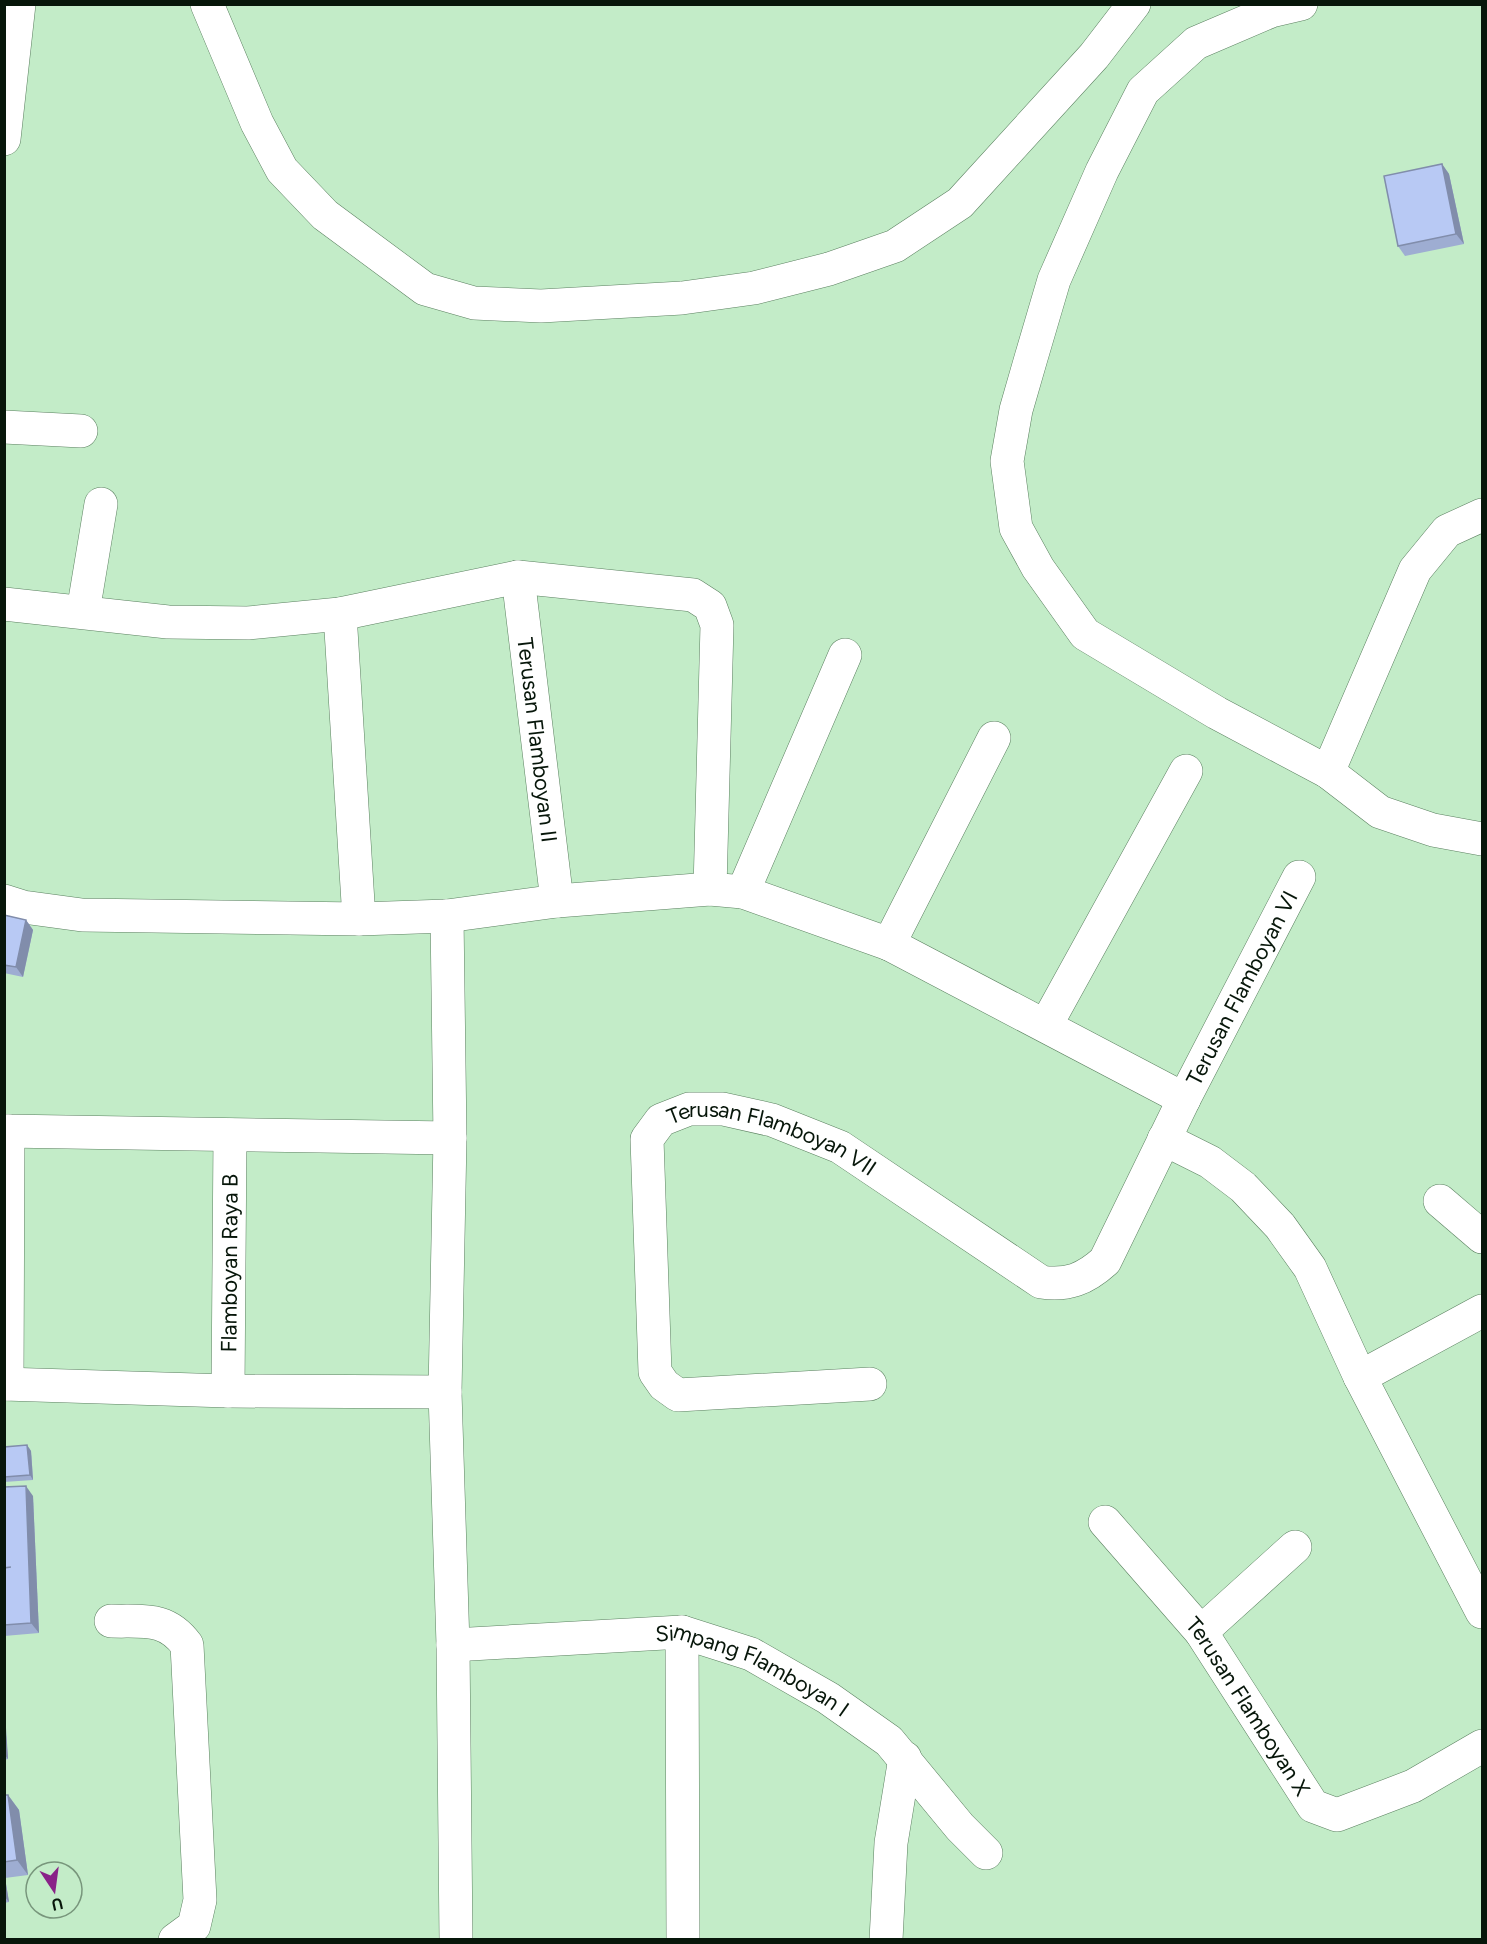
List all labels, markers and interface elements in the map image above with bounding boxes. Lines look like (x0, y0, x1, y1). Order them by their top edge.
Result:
street label: Terusan Flamboyan II (512, 636, 563, 844)
street label: Terusan Flamboyan VI (1180, 886, 1303, 1090)
street label: Terusan Flamboyan VII (663, 1095, 882, 1181)
street label: Flamboyan Raya B (215, 1174, 243, 1352)
street label: Terusan Flamboyan X (1180, 1611, 1316, 1801)
street label: Simpang Flamboyan I (655, 1617, 854, 1722)
north arrow (24, 1860, 84, 1920)
text: U (50, 1894, 65, 1915)

